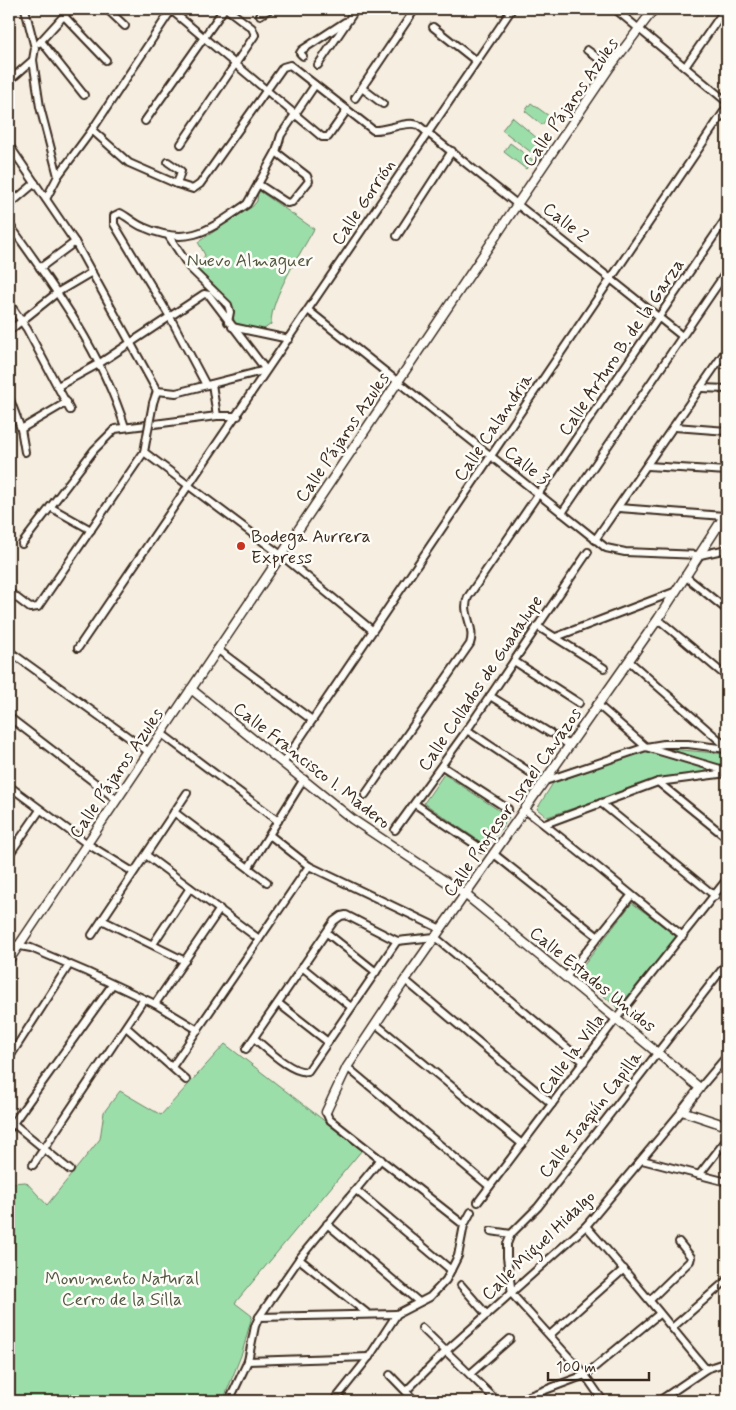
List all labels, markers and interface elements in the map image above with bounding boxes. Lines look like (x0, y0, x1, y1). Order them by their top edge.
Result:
street label: Calle Pájaros Azules (517, 33, 624, 172)
street label: Calle Gorrión (326, 155, 401, 250)
street label: Calle 2 (537, 197, 593, 249)
park label: Nuevo Almaguer (187, 249, 314, 274)
street label: Calle Arturo B. de la Garza (553, 254, 690, 441)
street label: Calle Pájaros Azules (290, 368, 395, 508)
street label: Calle Calandria (449, 369, 539, 486)
street label: Calle 3 (499, 440, 554, 491)
place label: Bodega Aurrera Express (251, 525, 371, 570)
marker: Bodega Aurrera Express (235, 540, 247, 552)
street label: Calle Collados de Guadalupe (413, 591, 549, 776)
street label: Calle Francisco I. Madero (228, 697, 395, 835)
street label: Calle Profesor Israel Cavazos (438, 703, 588, 902)
street label: Calle Pájaros Azules (64, 704, 169, 844)
street label: Calle Estados Unidos (524, 921, 661, 1038)
street label: Calle la Villa (533, 1009, 610, 1100)
street label: Calle Joaquín Capilla (534, 1046, 648, 1183)
street label: Calle Miguel Hidalgo (477, 1185, 602, 1308)
park label: Monumento Natural Cerro de la Silla (45, 1267, 199, 1312)
scale bar (548, 1350, 650, 1382)
text: 100 m (556, 1358, 596, 1378)

